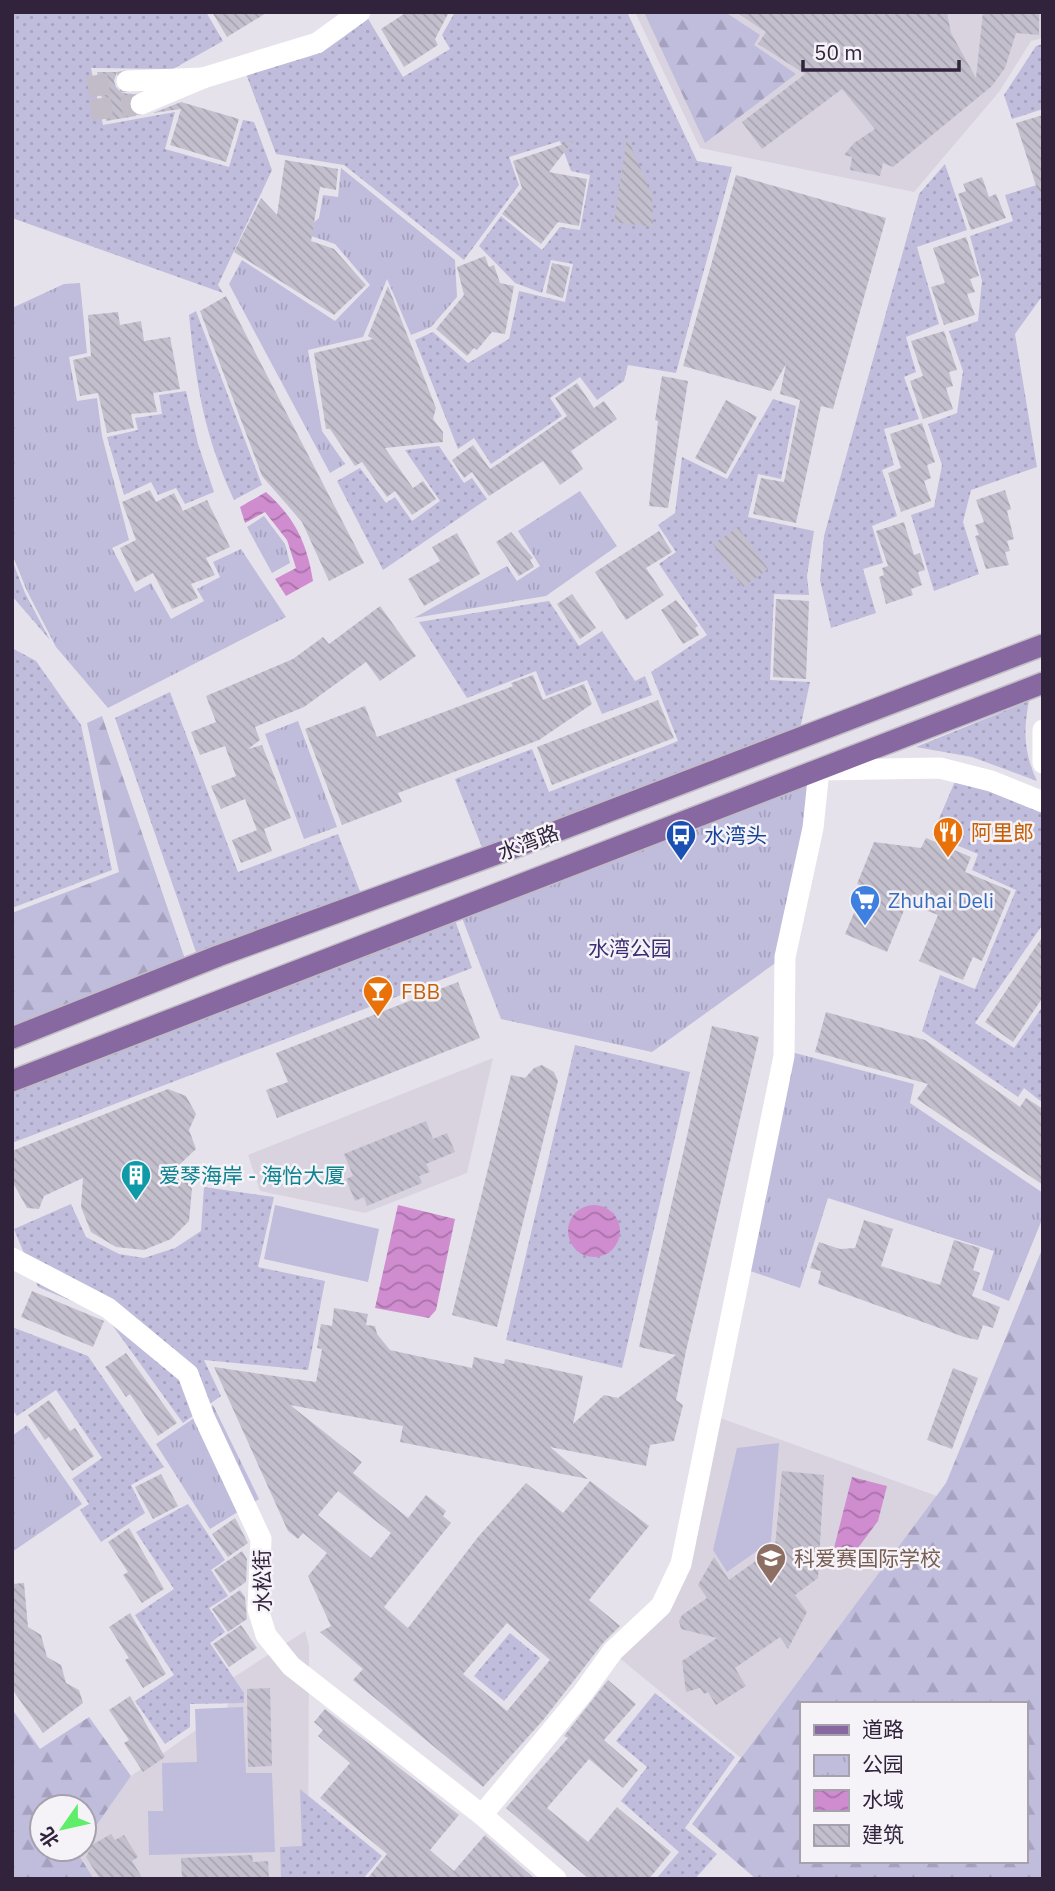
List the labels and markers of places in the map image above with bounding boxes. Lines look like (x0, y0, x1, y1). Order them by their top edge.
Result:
restaurant icon: 阿里郎 (931, 815, 965, 859)
bus stop icon: 水湾头 (664, 818, 698, 862)
place label: 阿里郎 (971, 818, 1034, 846)
place label: 水湾头 (704, 821, 767, 849)
supermarket icon: Zhuhai Deli (848, 883, 882, 927)
place label: Zhuhai Deli (888, 886, 994, 914)
bar icon: FBB (361, 974, 395, 1018)
place label: FBB (401, 977, 440, 1005)
building icon: 爱琴海岸 - 海怡大厦 (119, 1158, 153, 1202)
place label: 爱琴海岸 - 海怡大厦 (159, 1161, 345, 1189)
school or university icon: 科爱赛国际学校 (754, 1541, 788, 1585)
place label: 科爱赛国际学校 (794, 1544, 941, 1572)

